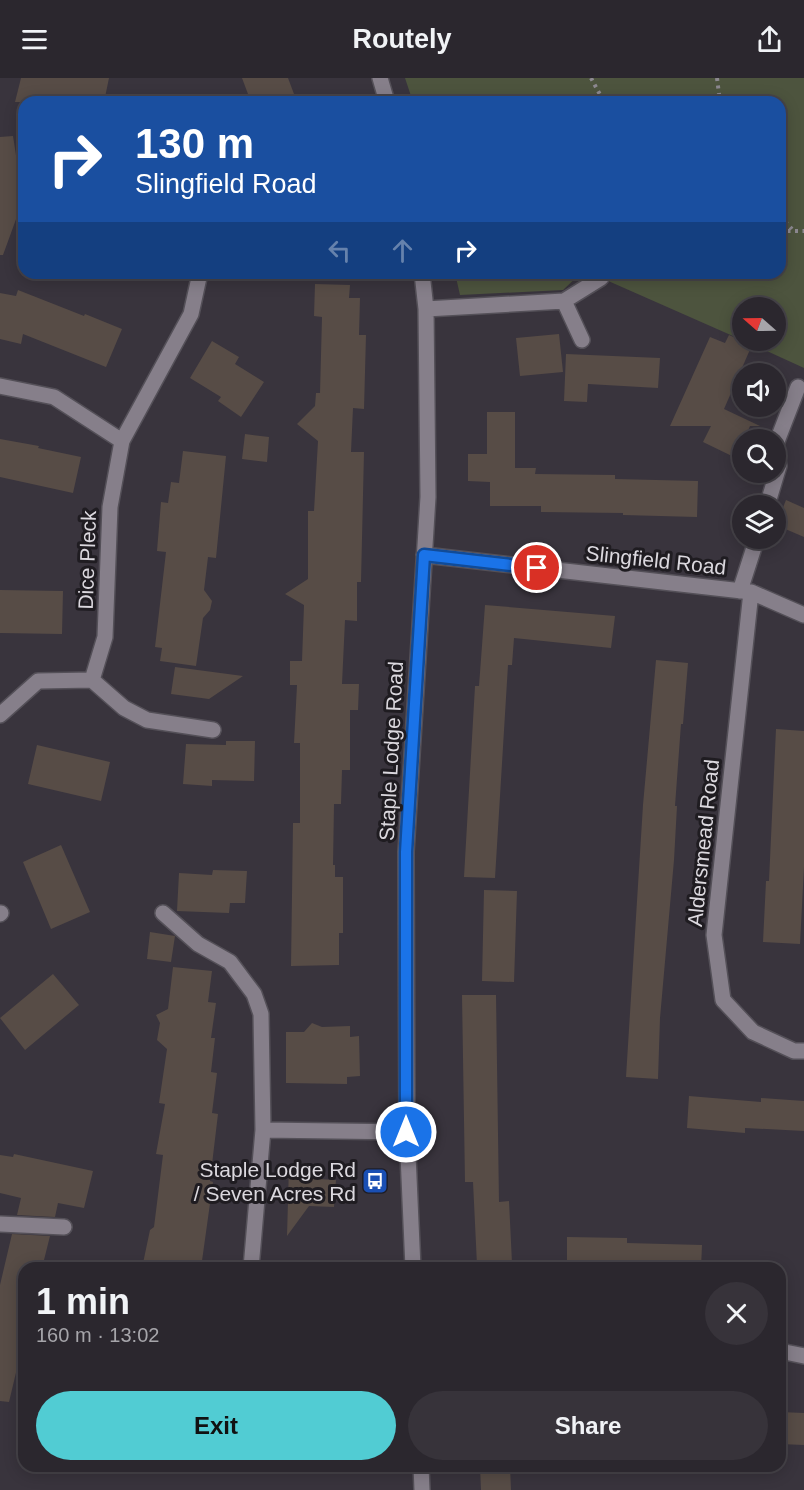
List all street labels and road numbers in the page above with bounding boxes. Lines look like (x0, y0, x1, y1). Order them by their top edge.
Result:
street label: Dice Pleck (74, 510, 100, 610)
street label: Slingfield Road (585, 541, 727, 579)
street label: Staple Lodge Road (375, 661, 407, 841)
street label: Aldersmead Road (683, 758, 723, 928)

